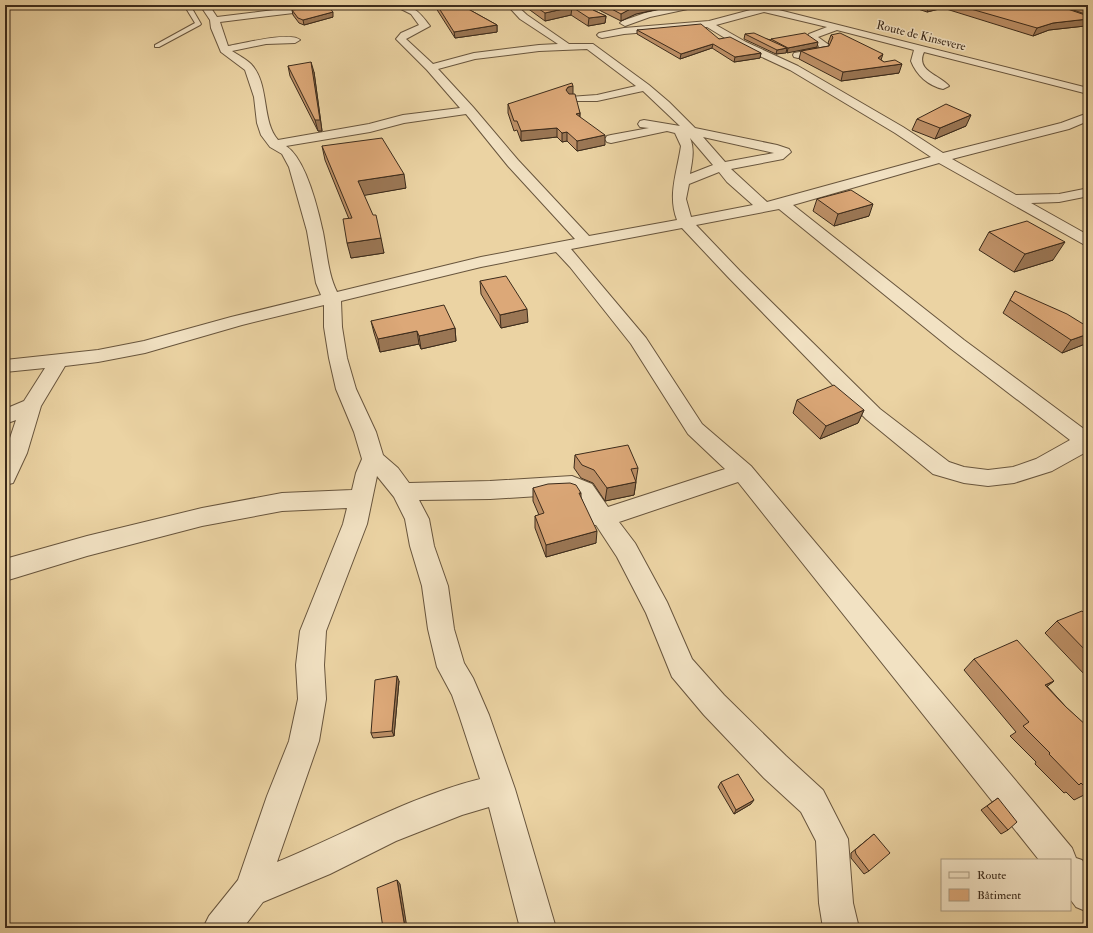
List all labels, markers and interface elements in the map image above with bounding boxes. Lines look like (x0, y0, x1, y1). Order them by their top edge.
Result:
street label: Route de Kinsevere (875, 18, 967, 54)
legend (941, 859, 1071, 911)
text: Route (977, 868, 1006, 883)
text: Bâtiment (977, 888, 1021, 903)

